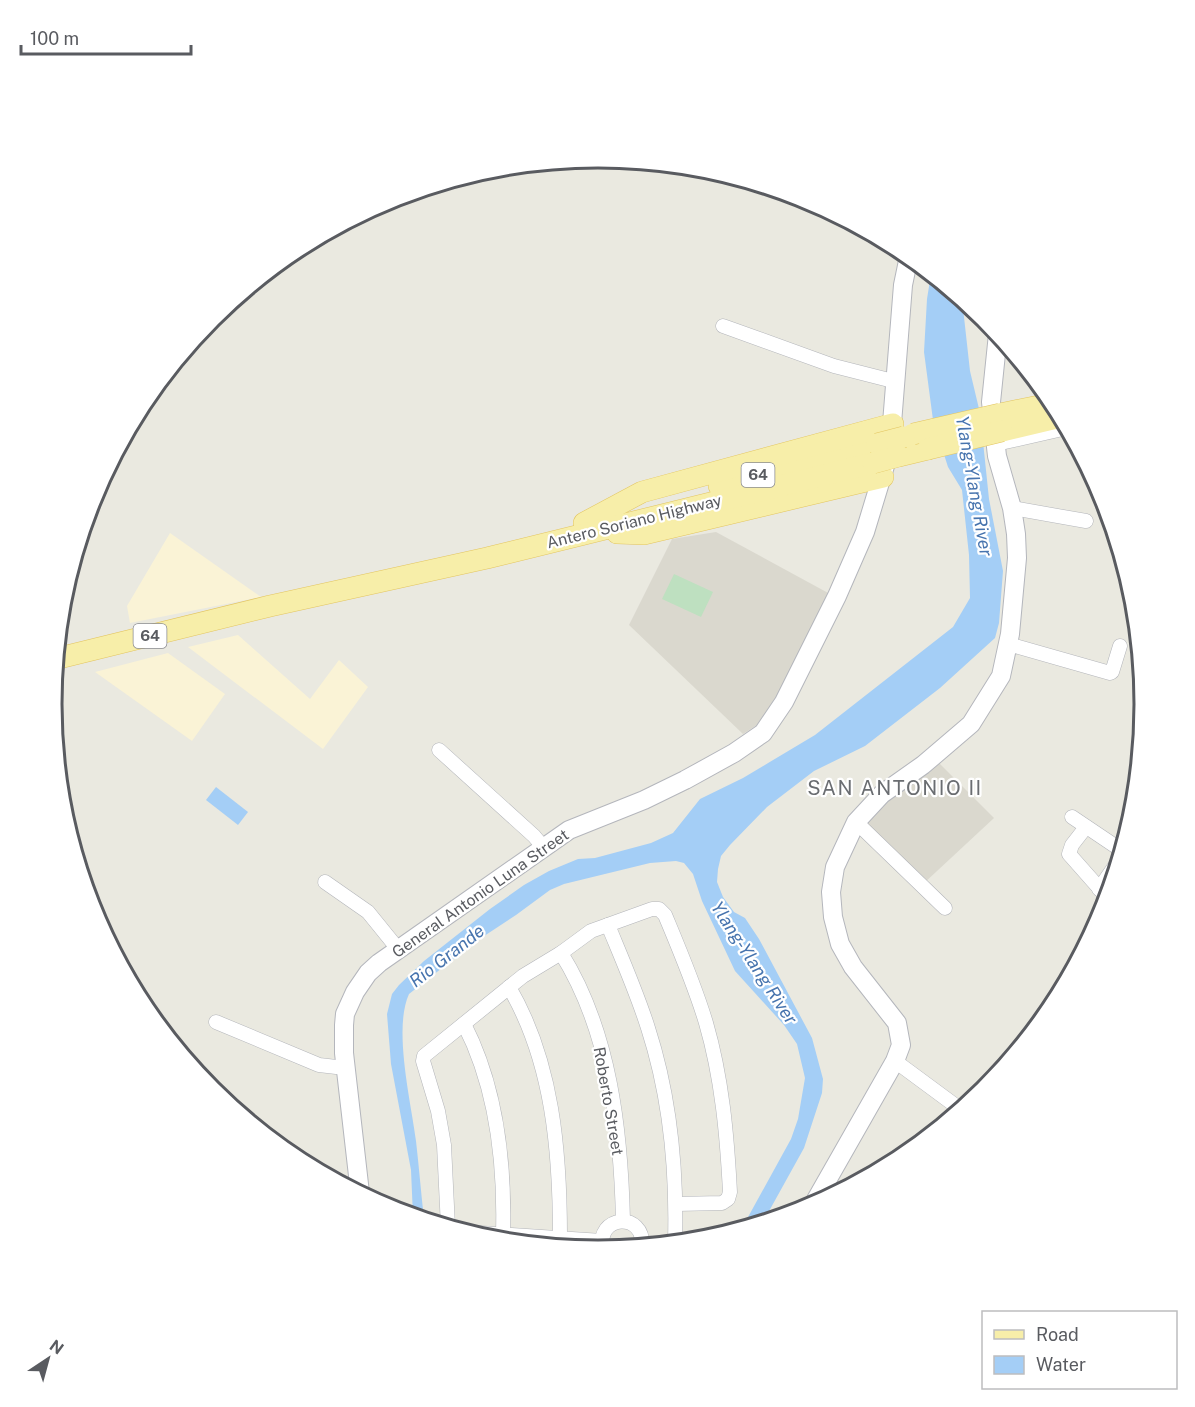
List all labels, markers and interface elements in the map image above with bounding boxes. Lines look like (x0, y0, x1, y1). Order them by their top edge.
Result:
scale bar (21, 18, 190, 56)
text: 100 m (30, 28, 79, 49)
water label: Ylang-Ylang River (952, 414, 997, 558)
road number: 64 (742, 463, 774, 487)
street label: Antero Soriano Highway (545, 490, 724, 552)
road number: 64 (134, 624, 166, 648)
district label: SAN ANTONIO II (807, 776, 983, 800)
street label: General Antonio Luna Street (388, 825, 572, 962)
water label: Ylang-Ylang River (707, 897, 802, 1028)
water label: Rio Grande (405, 920, 488, 991)
street label: Roberto Street (590, 1045, 627, 1157)
legend (982, 1311, 1177, 1389)
text: Road (1036, 1324, 1079, 1345)
north arrow (18, 1329, 78, 1389)
text: N (46, 1336, 67, 1359)
text: Water (1036, 1354, 1086, 1375)

